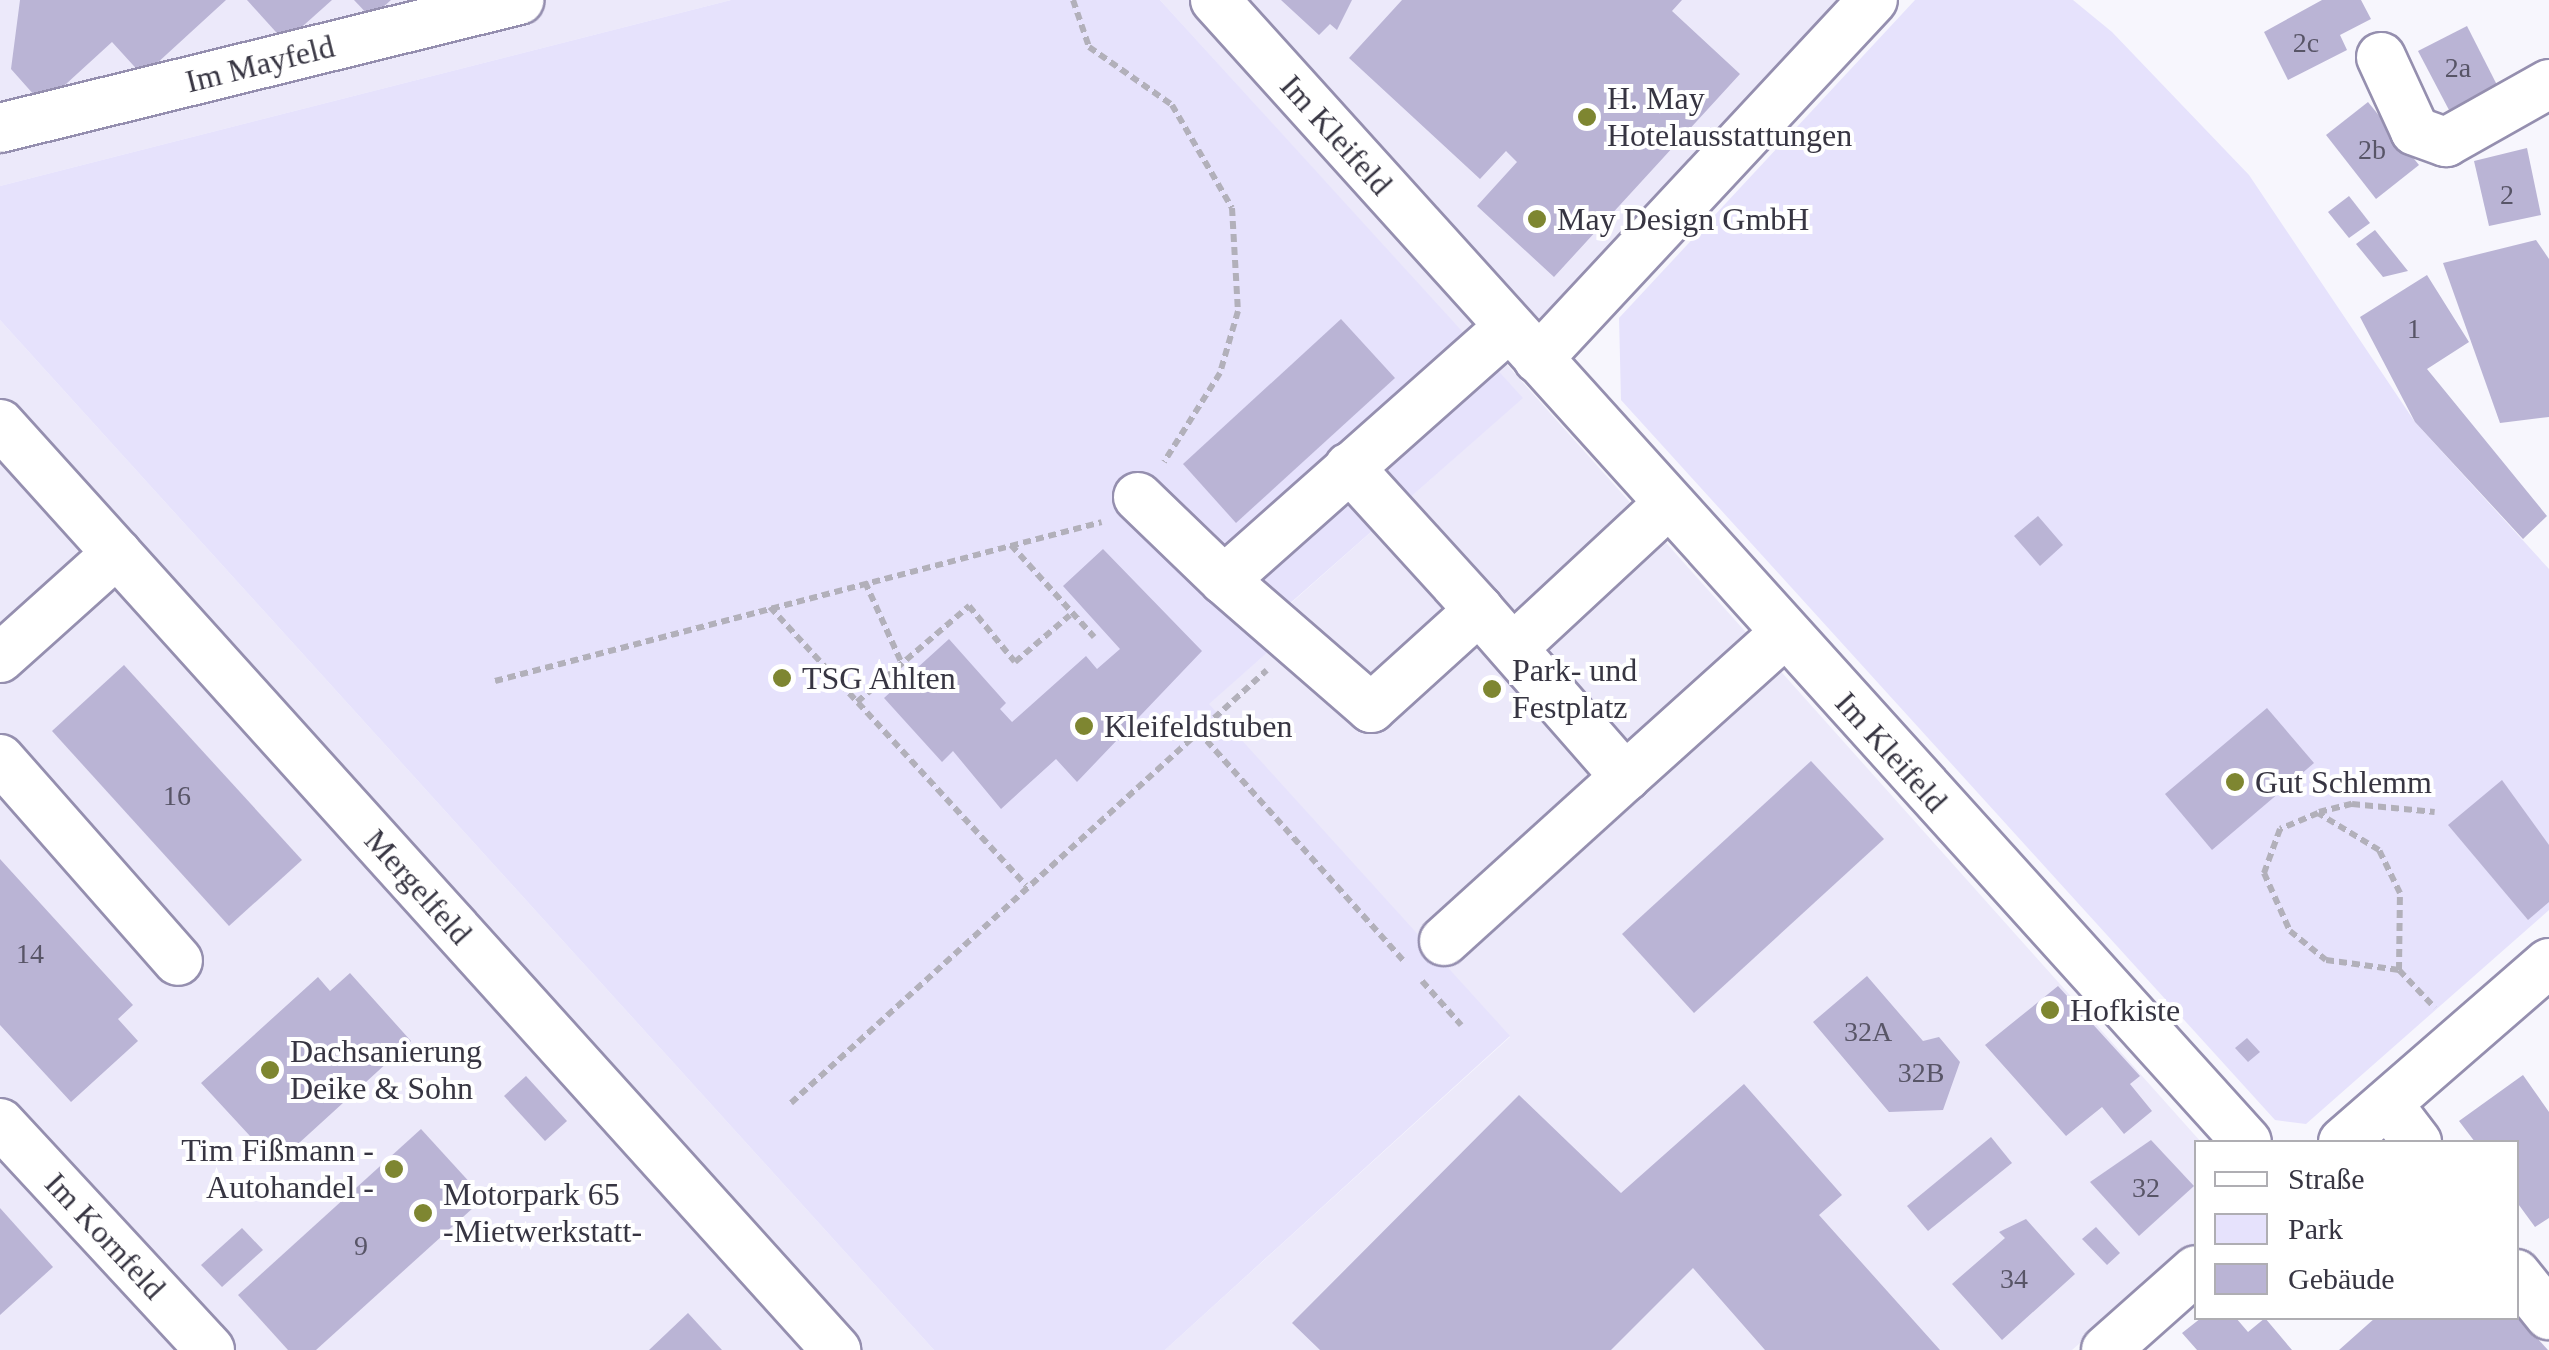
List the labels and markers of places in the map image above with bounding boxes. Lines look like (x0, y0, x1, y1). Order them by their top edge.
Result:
place label: H. May Hotelausstattungen (1607, 80, 1852, 155)
marker: H. May Hotelausstattungen (1576, 106, 1598, 128)
place label: May Design GmbH (1557, 200, 1809, 238)
marker: May Design GmbH (1526, 208, 1548, 230)
place label: Park- und Festplatz (1512, 652, 1637, 727)
place label: TSG Ahlten (802, 659, 958, 697)
marker: TSG Ahlten (771, 667, 793, 689)
marker: Park- und Festplatz (1481, 678, 1503, 700)
place label: Kleifeldstuben (1104, 707, 1292, 745)
marker: Kleifeldstuben (1073, 715, 1095, 737)
place label: Gut Schlemm (2255, 763, 2432, 801)
marker: Gut Schlemm (2224, 771, 2246, 793)
place label: Hofkiste (2070, 991, 2180, 1029)
marker: Hofkiste (2039, 999, 2061, 1021)
place label: Dachsanierung Deike & Sohn (290, 1033, 482, 1108)
marker: Dachsanierung Deike & Sohn (259, 1059, 281, 1081)
place label: Tim Fißmann - Autohandel - (181, 1132, 374, 1207)
marker: Tim Fißmann - Autohandel - (383, 1158, 405, 1180)
place label: Motorpark 65 -Mietwerkstatt- (443, 1176, 642, 1251)
marker: Motorpark 65 -Mietwerkstatt- (412, 1202, 434, 1224)

